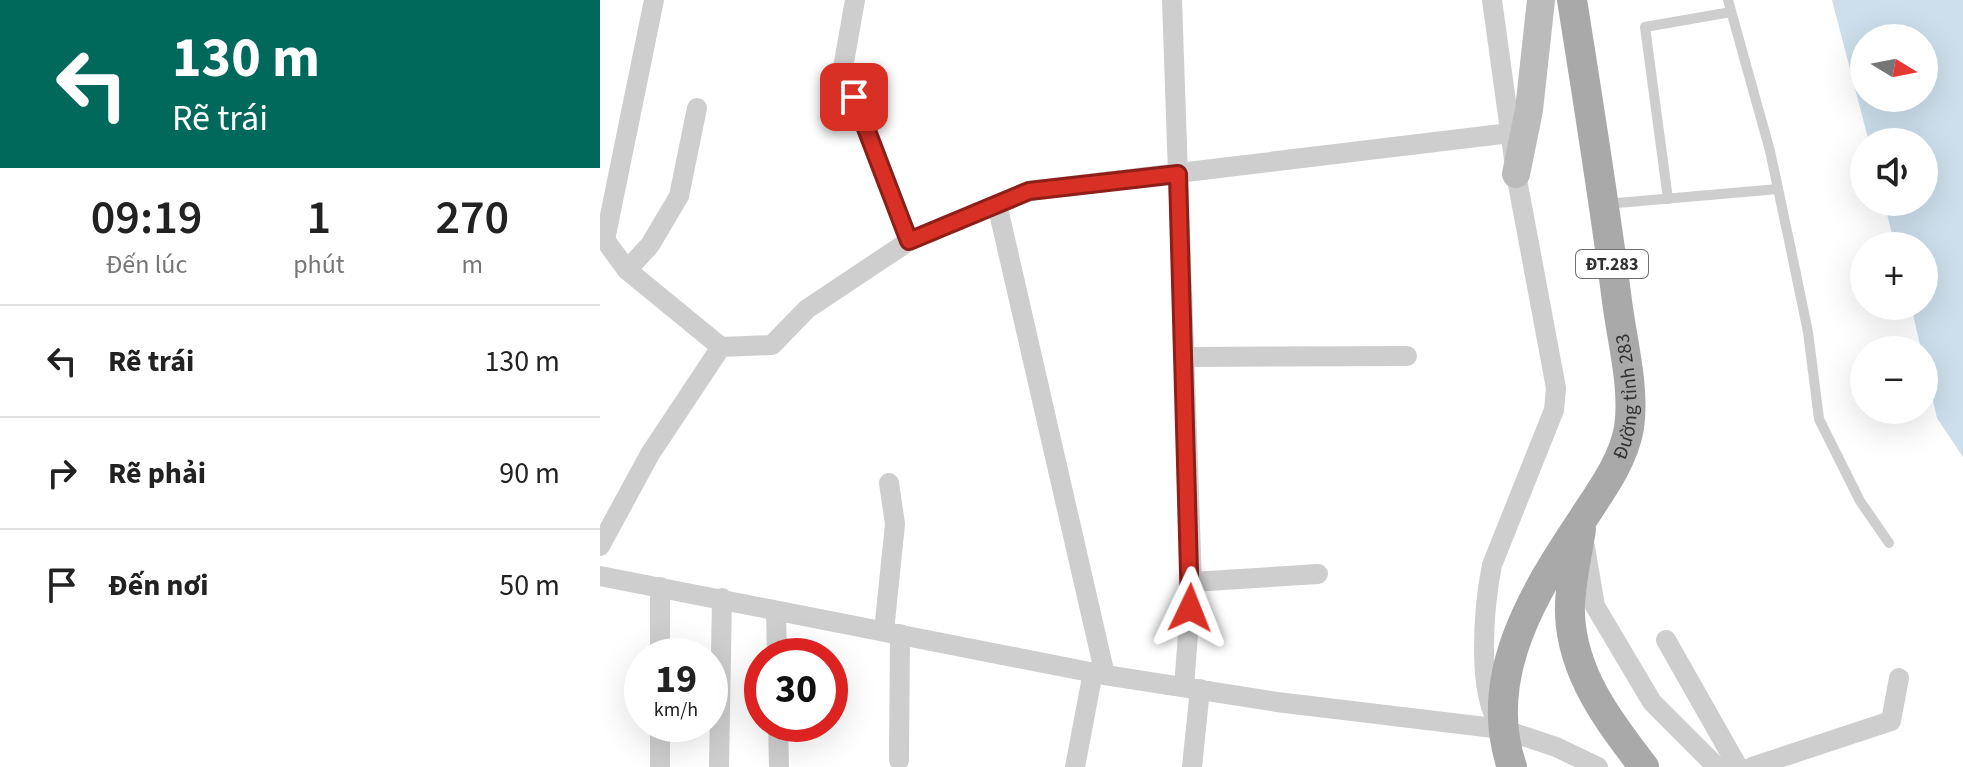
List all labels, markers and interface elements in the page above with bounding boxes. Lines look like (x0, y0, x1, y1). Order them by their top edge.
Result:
text: 130 m (172, 19, 320, 98)
north arrow (1850, 24, 1938, 112)
map controls (1850, 24, 1938, 424)
icon: left (40, 32, 144, 136)
pin (820, 63, 888, 131)
icon: arrive (832, 75, 876, 119)
text: Rẽ trái (172, 93, 268, 144)
button: sound (1850, 128, 1938, 216)
text: 09:19 (91, 184, 202, 252)
text: 1 (307, 184, 331, 252)
text: 270 (435, 184, 509, 252)
button: + (1850, 232, 1938, 320)
text: Đến lúc (106, 246, 187, 283)
text: phút (293, 246, 345, 283)
text: m (462, 246, 483, 283)
road number: ĐT.283 (1576, 250, 1648, 278)
street label: Đường tỉnh 283 (1606, 332, 1645, 464)
button: − (1850, 336, 1938, 424)
icon: left (40, 339, 84, 383)
text: Rẽ trái (108, 340, 194, 383)
text: 130 m (484, 340, 560, 383)
icon: right (40, 451, 84, 495)
text: Rẽ phải (108, 452, 206, 495)
text: 90 m (499, 452, 560, 495)
icon: arrive (40, 563, 84, 607)
text: Đến nơi (108, 564, 208, 607)
text: 50 m (499, 564, 560, 607)
position arrow (1148, 566, 1232, 650)
speed limit sign: 30 (744, 638, 848, 742)
text: 19 (655, 651, 697, 708)
text: km/h (654, 696, 698, 724)

